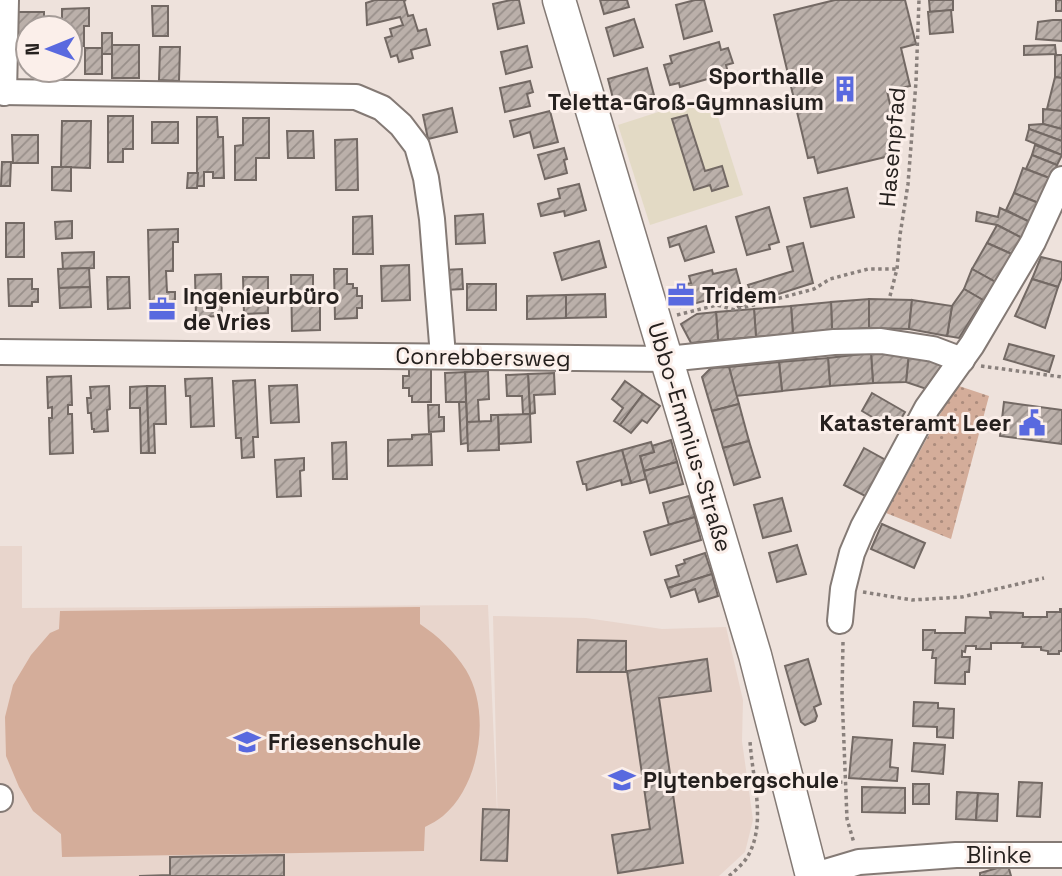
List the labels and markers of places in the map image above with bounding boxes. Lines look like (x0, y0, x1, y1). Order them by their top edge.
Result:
place label: Sporthalle Teletta-Groß-Gymnasium (548, 61, 824, 117)
building icon: Sporthalle Teletta-Groß-Gymnasium (830, 74, 860, 104)
office icon: Tridem (666, 280, 696, 310)
place label: Tridem (702, 280, 777, 310)
place label: Ingenieurbüro de Vries (183, 281, 340, 337)
office icon: Ingenieurbüro de Vries (147, 294, 177, 324)
place label: Katasteramt Leer (819, 408, 1011, 438)
public building icon: Katasteramt Leer (1017, 408, 1047, 438)
school or university icon: Friesenschule (232, 727, 262, 757)
place label: Friesenschule (268, 727, 421, 757)
school or university icon: Plytenbergschule (607, 765, 637, 795)
place label: Plytenbergschule (643, 765, 839, 795)

